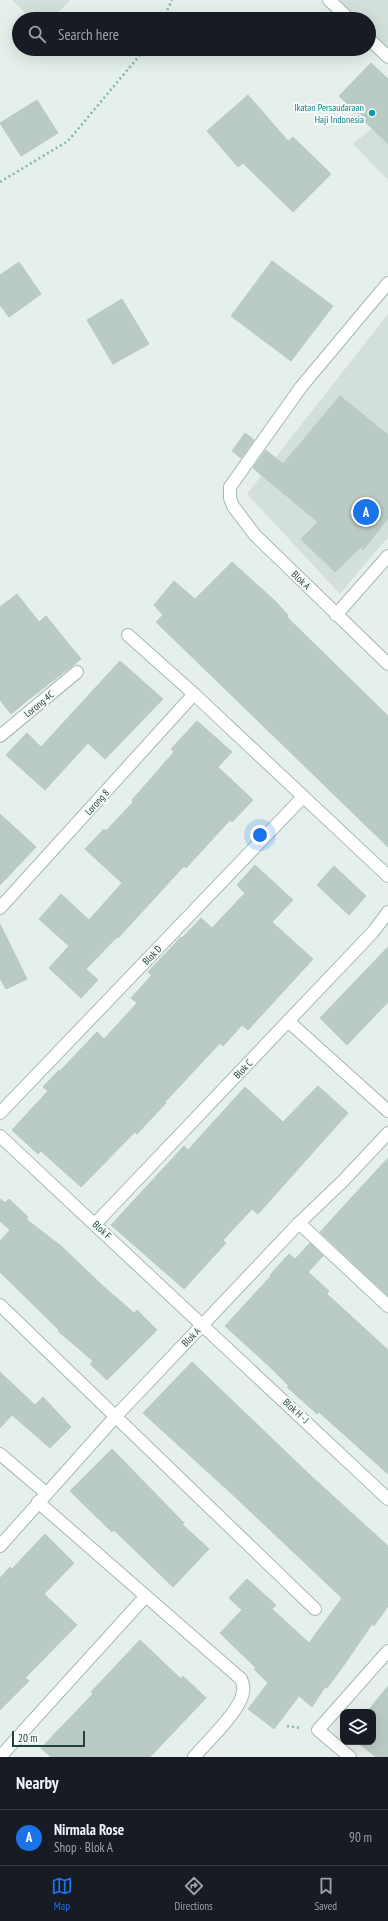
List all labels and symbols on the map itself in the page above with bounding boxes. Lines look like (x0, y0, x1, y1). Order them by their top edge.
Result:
place label: Ikatan Persaudaraan Haji Indonesia (294, 101, 364, 126)
marker: Ikatan Persaudaraan Haji Indonesia (367, 108, 377, 118)
pin: A (353, 497, 379, 527)
street label: Blok A (289, 568, 313, 592)
street label: Lorong 4C (21, 688, 57, 720)
street label: Lorong 8 (82, 786, 112, 818)
your location (250, 825, 270, 845)
street label: Blok D (140, 942, 164, 968)
street label: Blok C (231, 1056, 256, 1081)
street label: Blok F (90, 1218, 114, 1242)
street label: Blok A (179, 1325, 203, 1349)
street label: Blok H - J (280, 1396, 312, 1426)
scale bar (12, 1729, 85, 1748)

